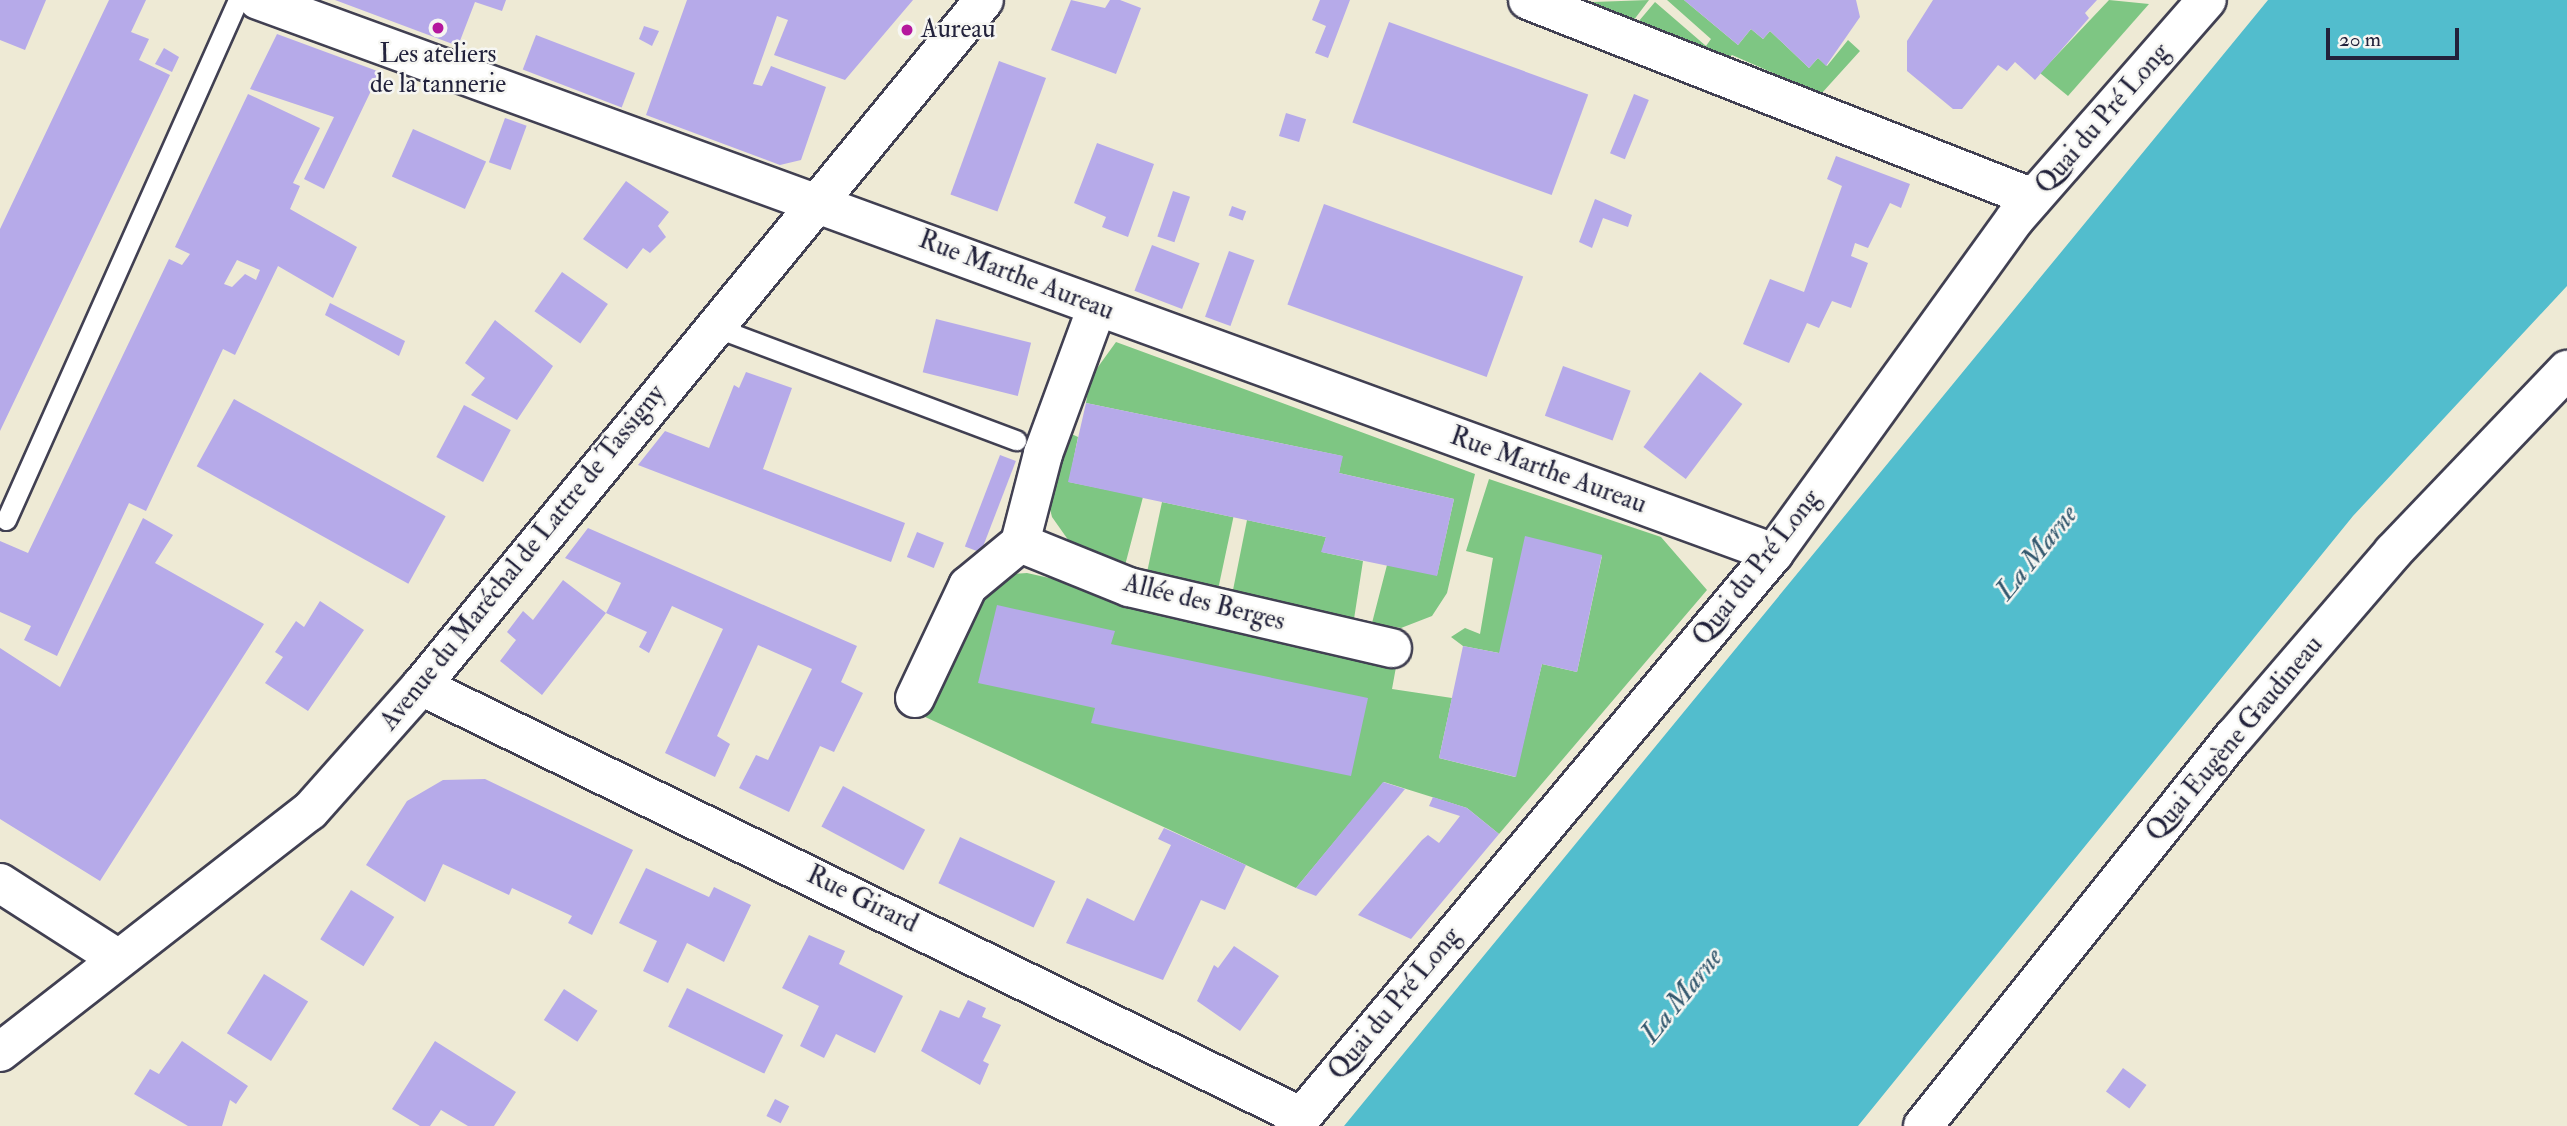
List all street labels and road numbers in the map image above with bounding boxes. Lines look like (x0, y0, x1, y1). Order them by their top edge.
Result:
street label: Quai du Pré Long (2029, 38, 2177, 200)
street label: Rue Marthe Aureau (914, 224, 1118, 328)
street label: Avenue du Maréchal de Lattre de Tassigny (374, 379, 672, 737)
street label: Rue Marthe Aureau (1446, 421, 1650, 521)
street label: Quai du Pré Long (1687, 484, 1827, 652)
street label: Allée des Berges (1120, 568, 1288, 638)
street label: Quai Eugène Gaudineau (2140, 630, 2330, 848)
street label: Rue Girard (801, 860, 923, 940)
street label: Quai du Pré Long (1322, 922, 1468, 1086)

